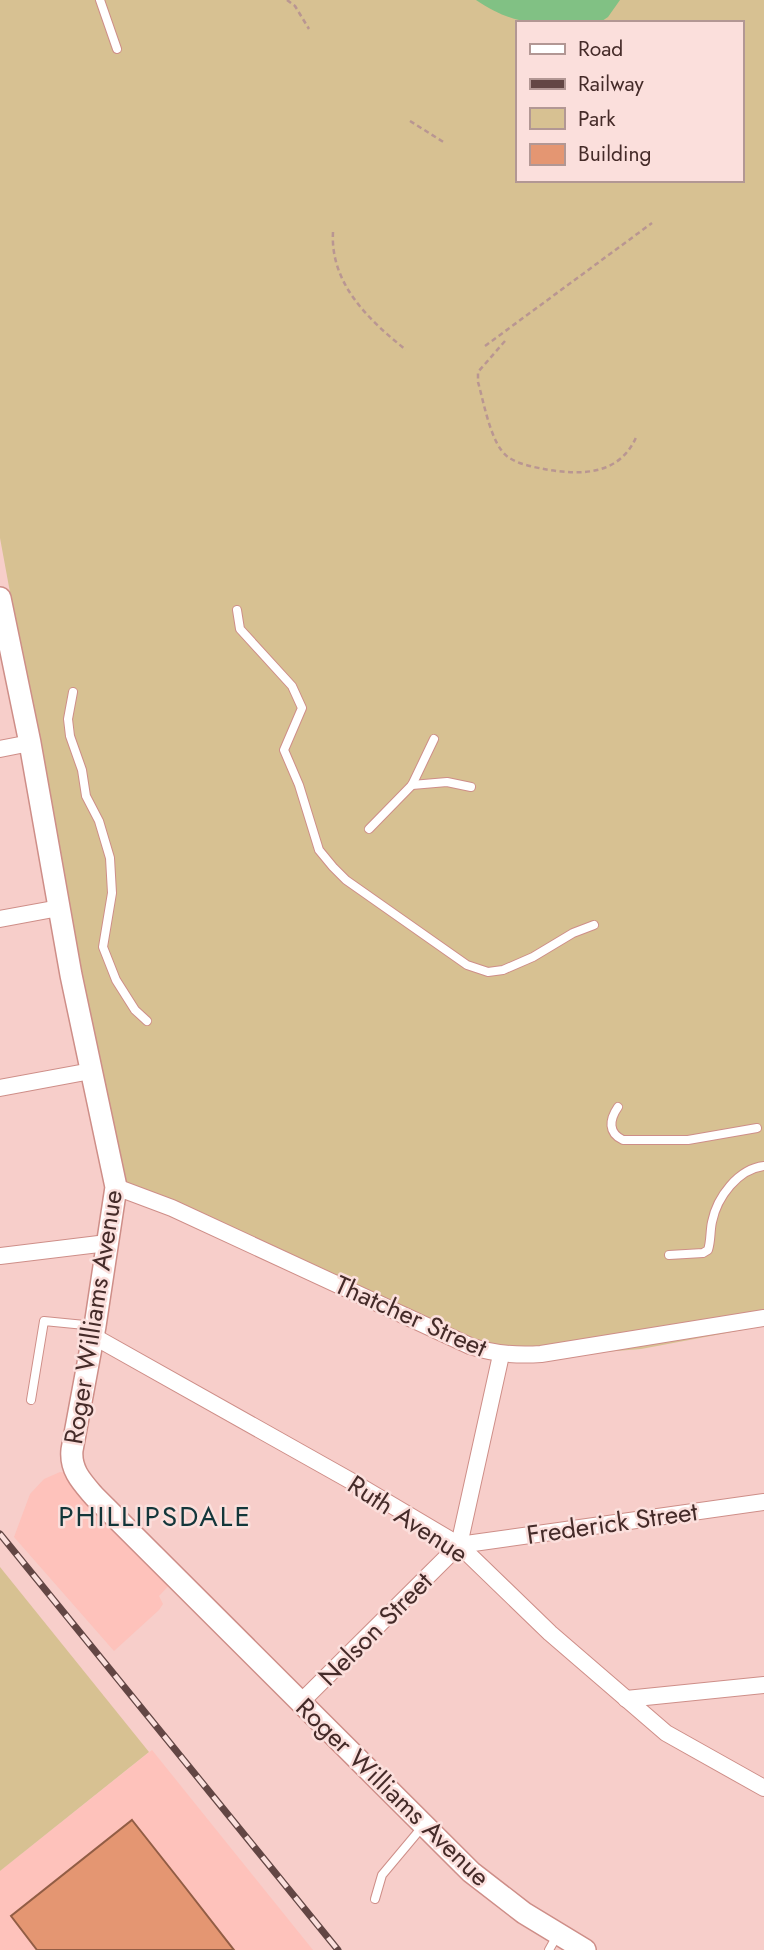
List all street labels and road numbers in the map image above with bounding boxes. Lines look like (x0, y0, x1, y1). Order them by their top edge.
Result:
street label: Roger Williams Avenue (54, 1187, 132, 1447)
street label: Thatcher Street (329, 1266, 494, 1367)
street label: Ruth Avenue (340, 1466, 476, 1572)
street label: Frederick Street (524, 1492, 701, 1554)
street label: Nelson Street (309, 1563, 441, 1695)
street label: Roger Williams Avenue (287, 1689, 499, 1895)

